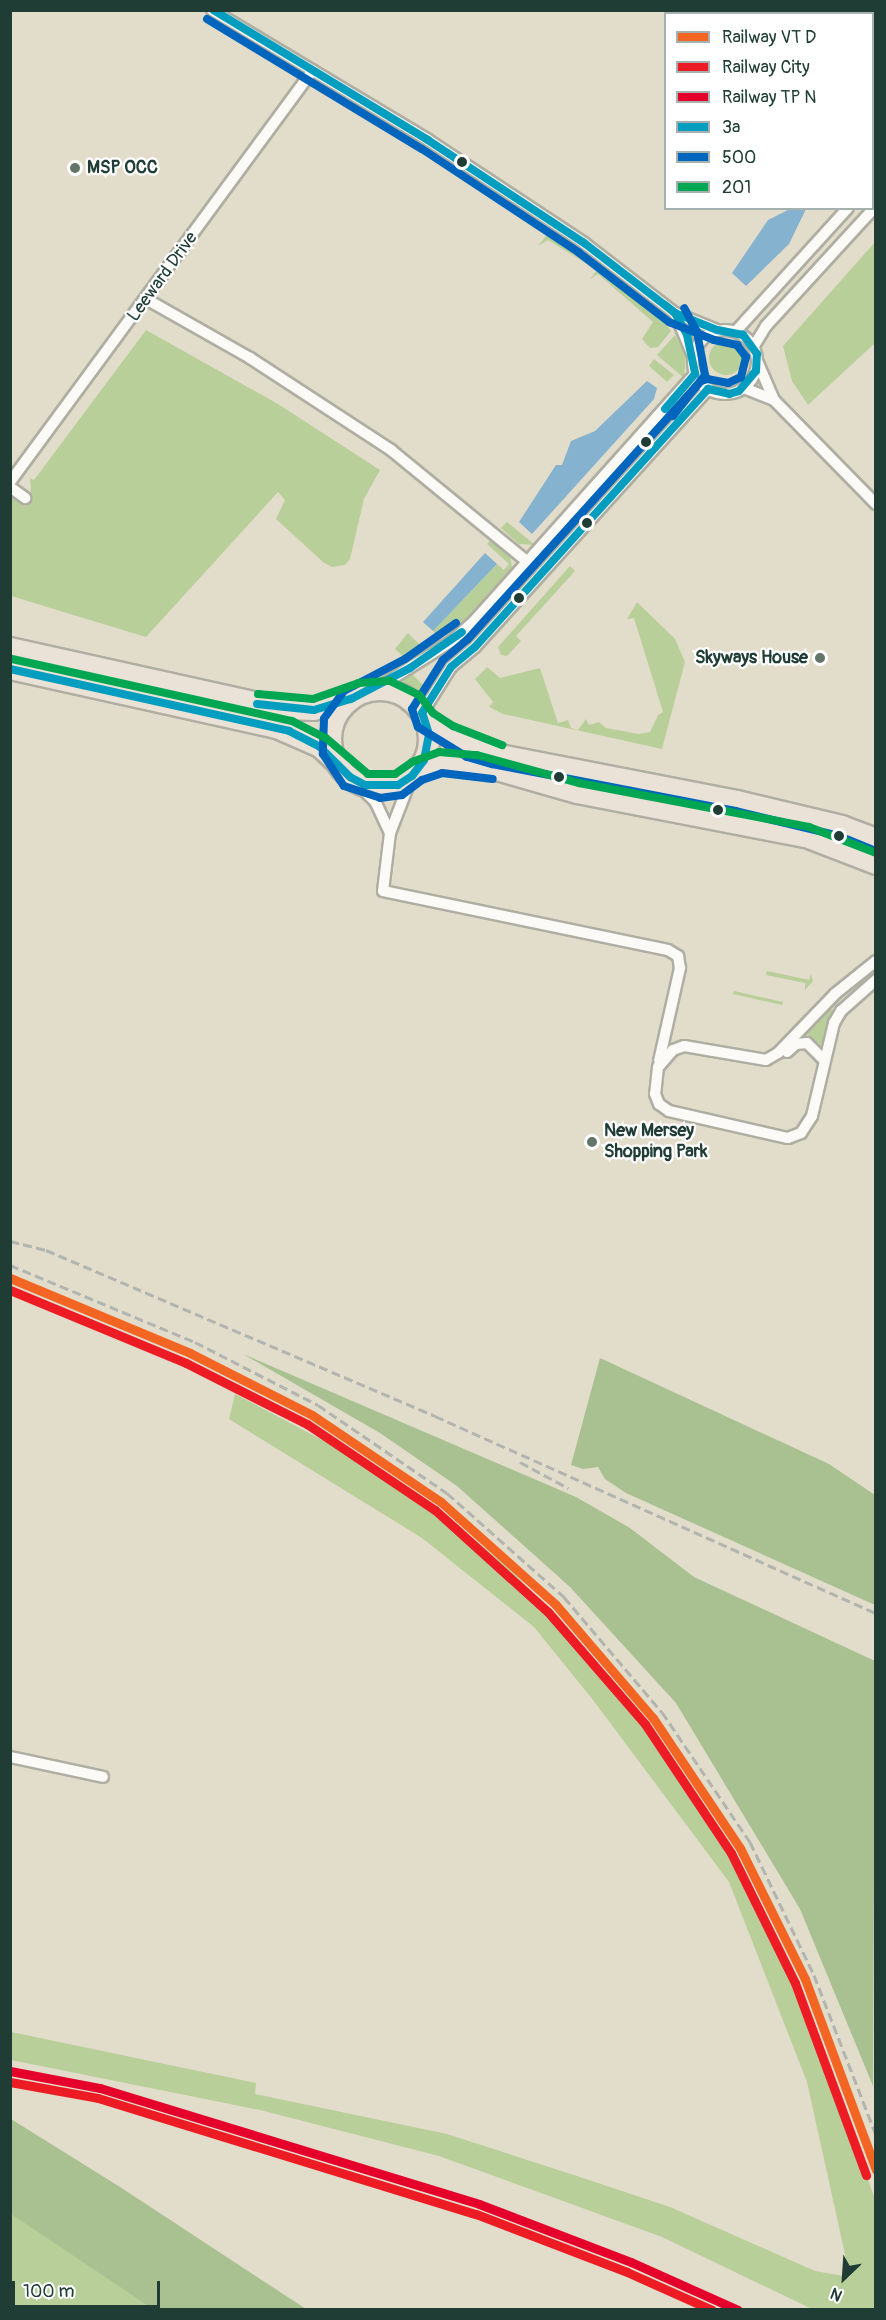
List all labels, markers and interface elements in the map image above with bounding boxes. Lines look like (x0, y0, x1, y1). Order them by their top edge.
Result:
legend (664, 12, 874, 210)
text: Railway VT D (722, 26, 816, 49)
text: Railway City (722, 56, 810, 79)
text: Railway TP N (722, 86, 816, 109)
text: 3a (722, 116, 740, 139)
text: 500 (722, 146, 756, 169)
unlabelled marker (456, 156, 468, 168)
place label: MSP OCC (87, 157, 158, 179)
marker: MSP OCC (68, 161, 82, 175)
text: 201 (722, 176, 751, 199)
street label: Leeward Drive (123, 228, 203, 326)
unlabelled marker (640, 436, 652, 448)
unlabelled marker (581, 517, 593, 529)
unlabelled marker (513, 592, 525, 604)
place label: Skyways House (695, 647, 808, 669)
marker: Skyways House (813, 651, 827, 665)
unlabelled marker (553, 771, 565, 783)
unlabelled marker (712, 804, 724, 816)
unlabelled marker (833, 830, 845, 842)
place label: New Mersey Shopping Park (604, 1121, 707, 1164)
marker: New Mersey Shopping Park (585, 1135, 599, 1149)
north arrow (814, 2248, 874, 2308)
scale bar (15, 2269, 164, 2307)
text: 100 m (23, 2280, 75, 2303)
text: N (827, 2283, 846, 2306)

